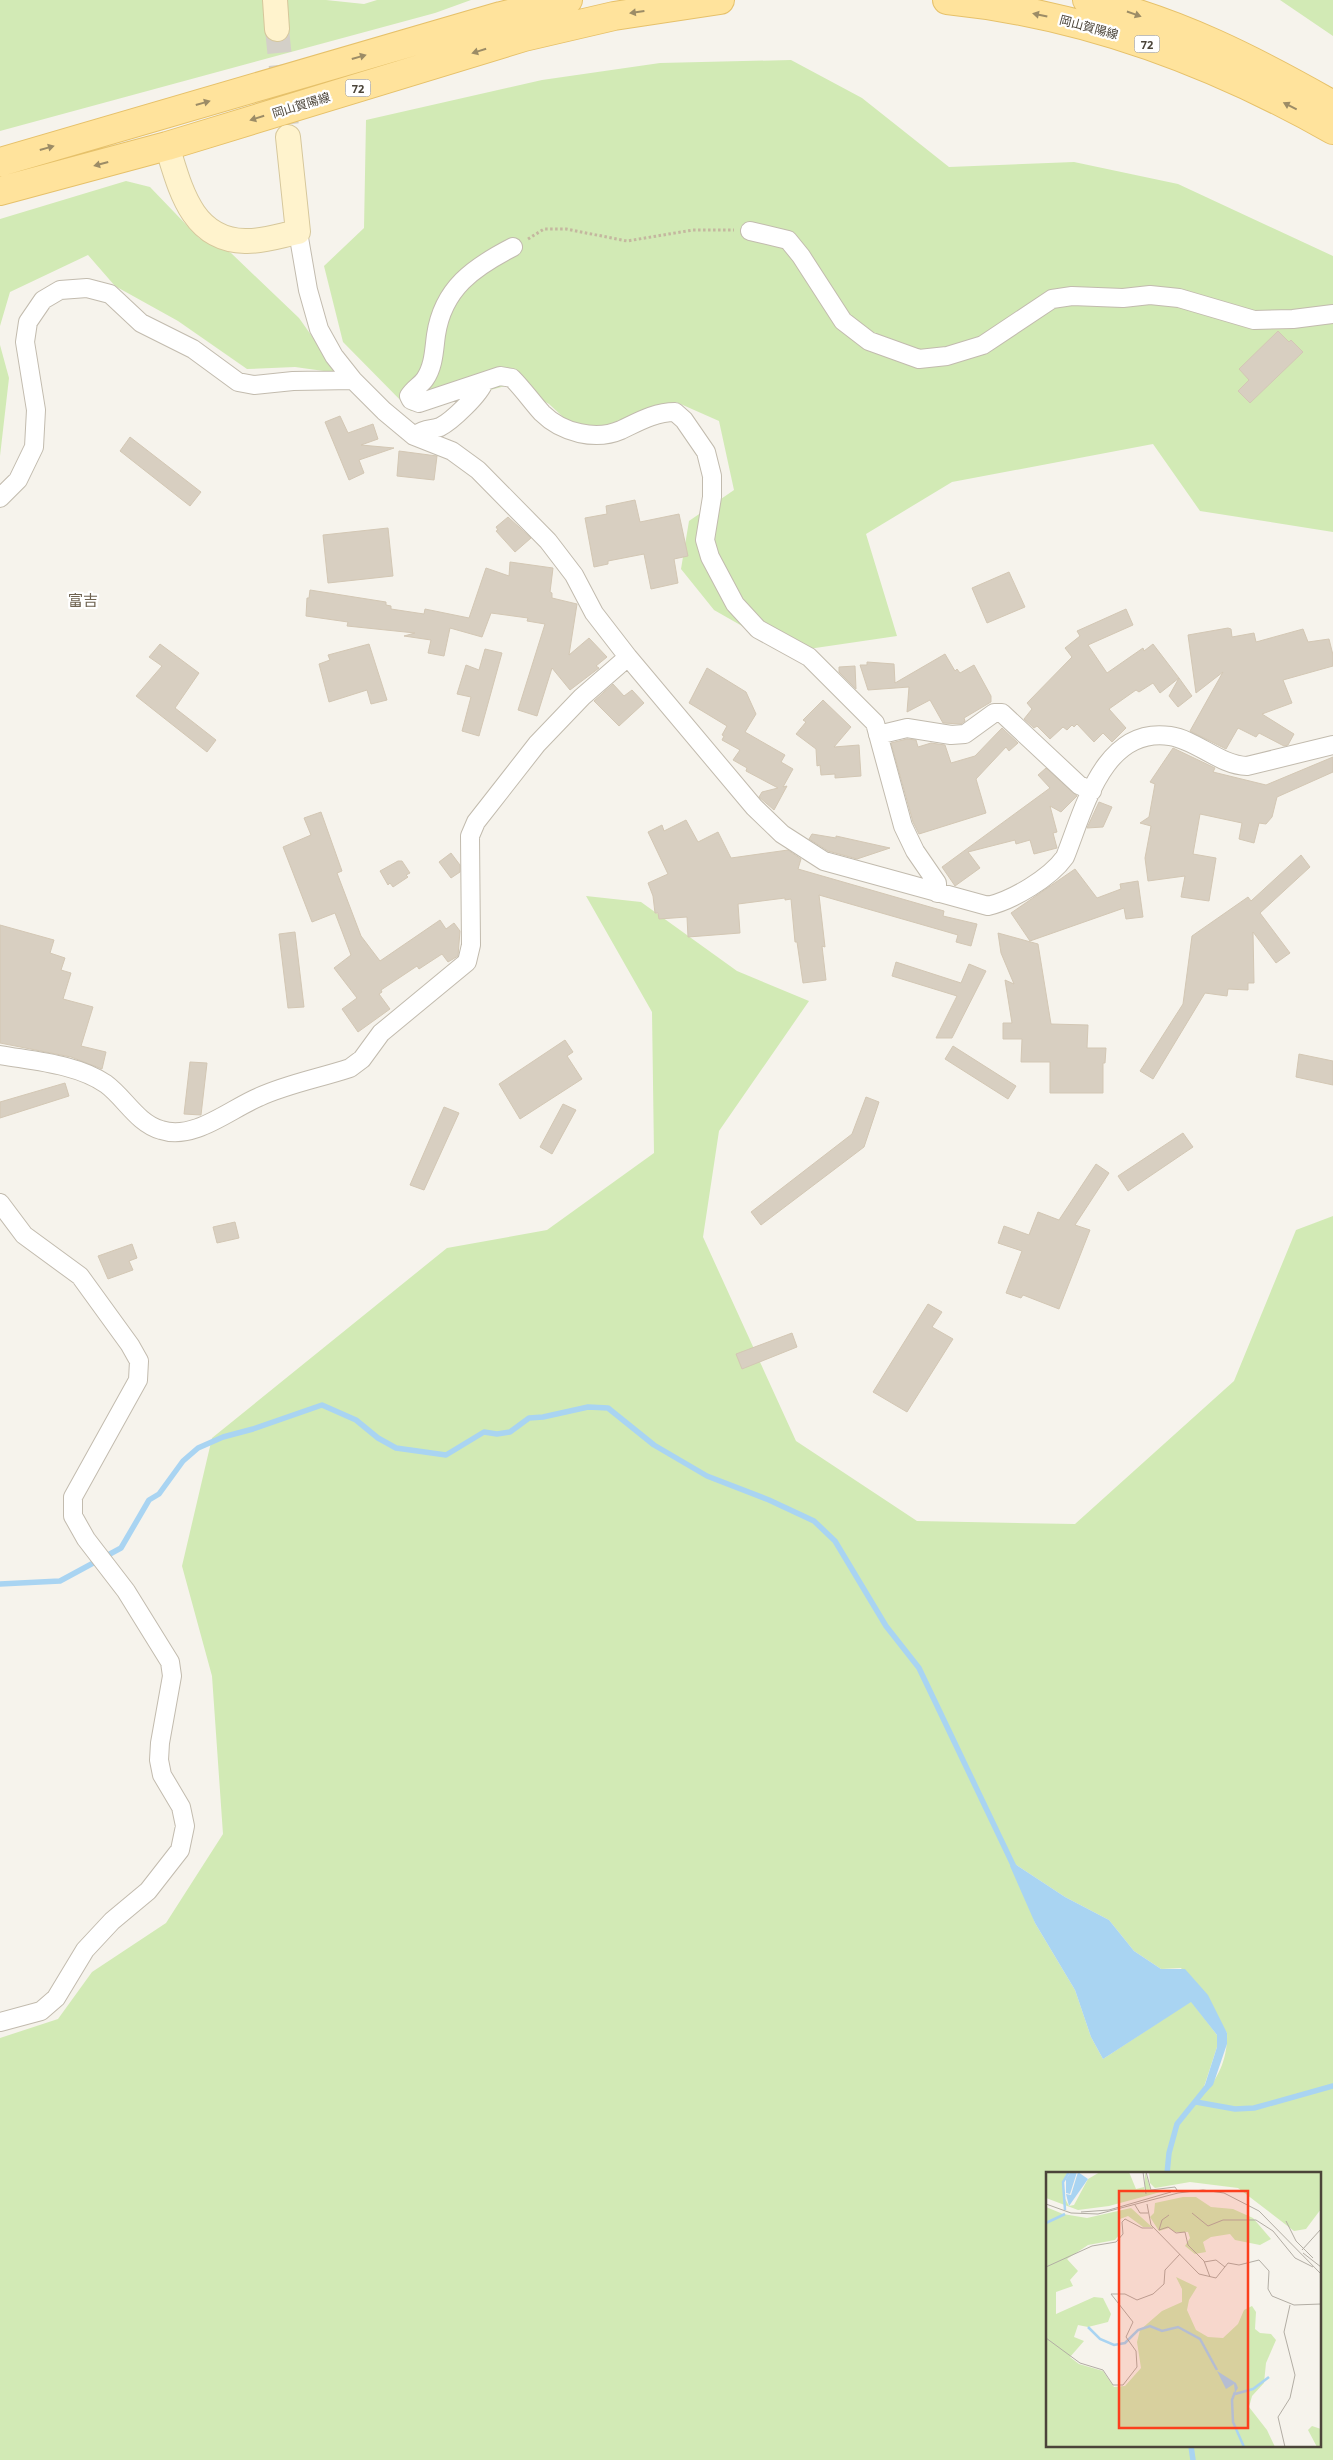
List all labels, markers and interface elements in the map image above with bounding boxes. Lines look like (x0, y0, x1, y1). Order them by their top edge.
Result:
one-way arrow (629, 8, 645, 16)
one-way arrow (1032, 11, 1048, 19)
street label: 岡山賀陽線 (1058, 11, 1120, 43)
one-way arrow (1126, 11, 1141, 18)
road number: 72 (1134, 36, 1160, 52)
one-way arrow (472, 47, 487, 55)
one-way arrow (351, 53, 366, 61)
road number: 72 (346, 80, 370, 96)
street label: 岡山賀陽線 (270, 88, 332, 122)
one-way arrow (195, 98, 210, 106)
one-way arrow (1283, 102, 1298, 110)
one-way arrow (249, 115, 264, 123)
one-way arrow (39, 144, 54, 152)
one-way arrow (93, 160, 109, 168)
district label: 富吉 (68, 590, 98, 610)
inset map (1046, 2172, 1320, 2448)

